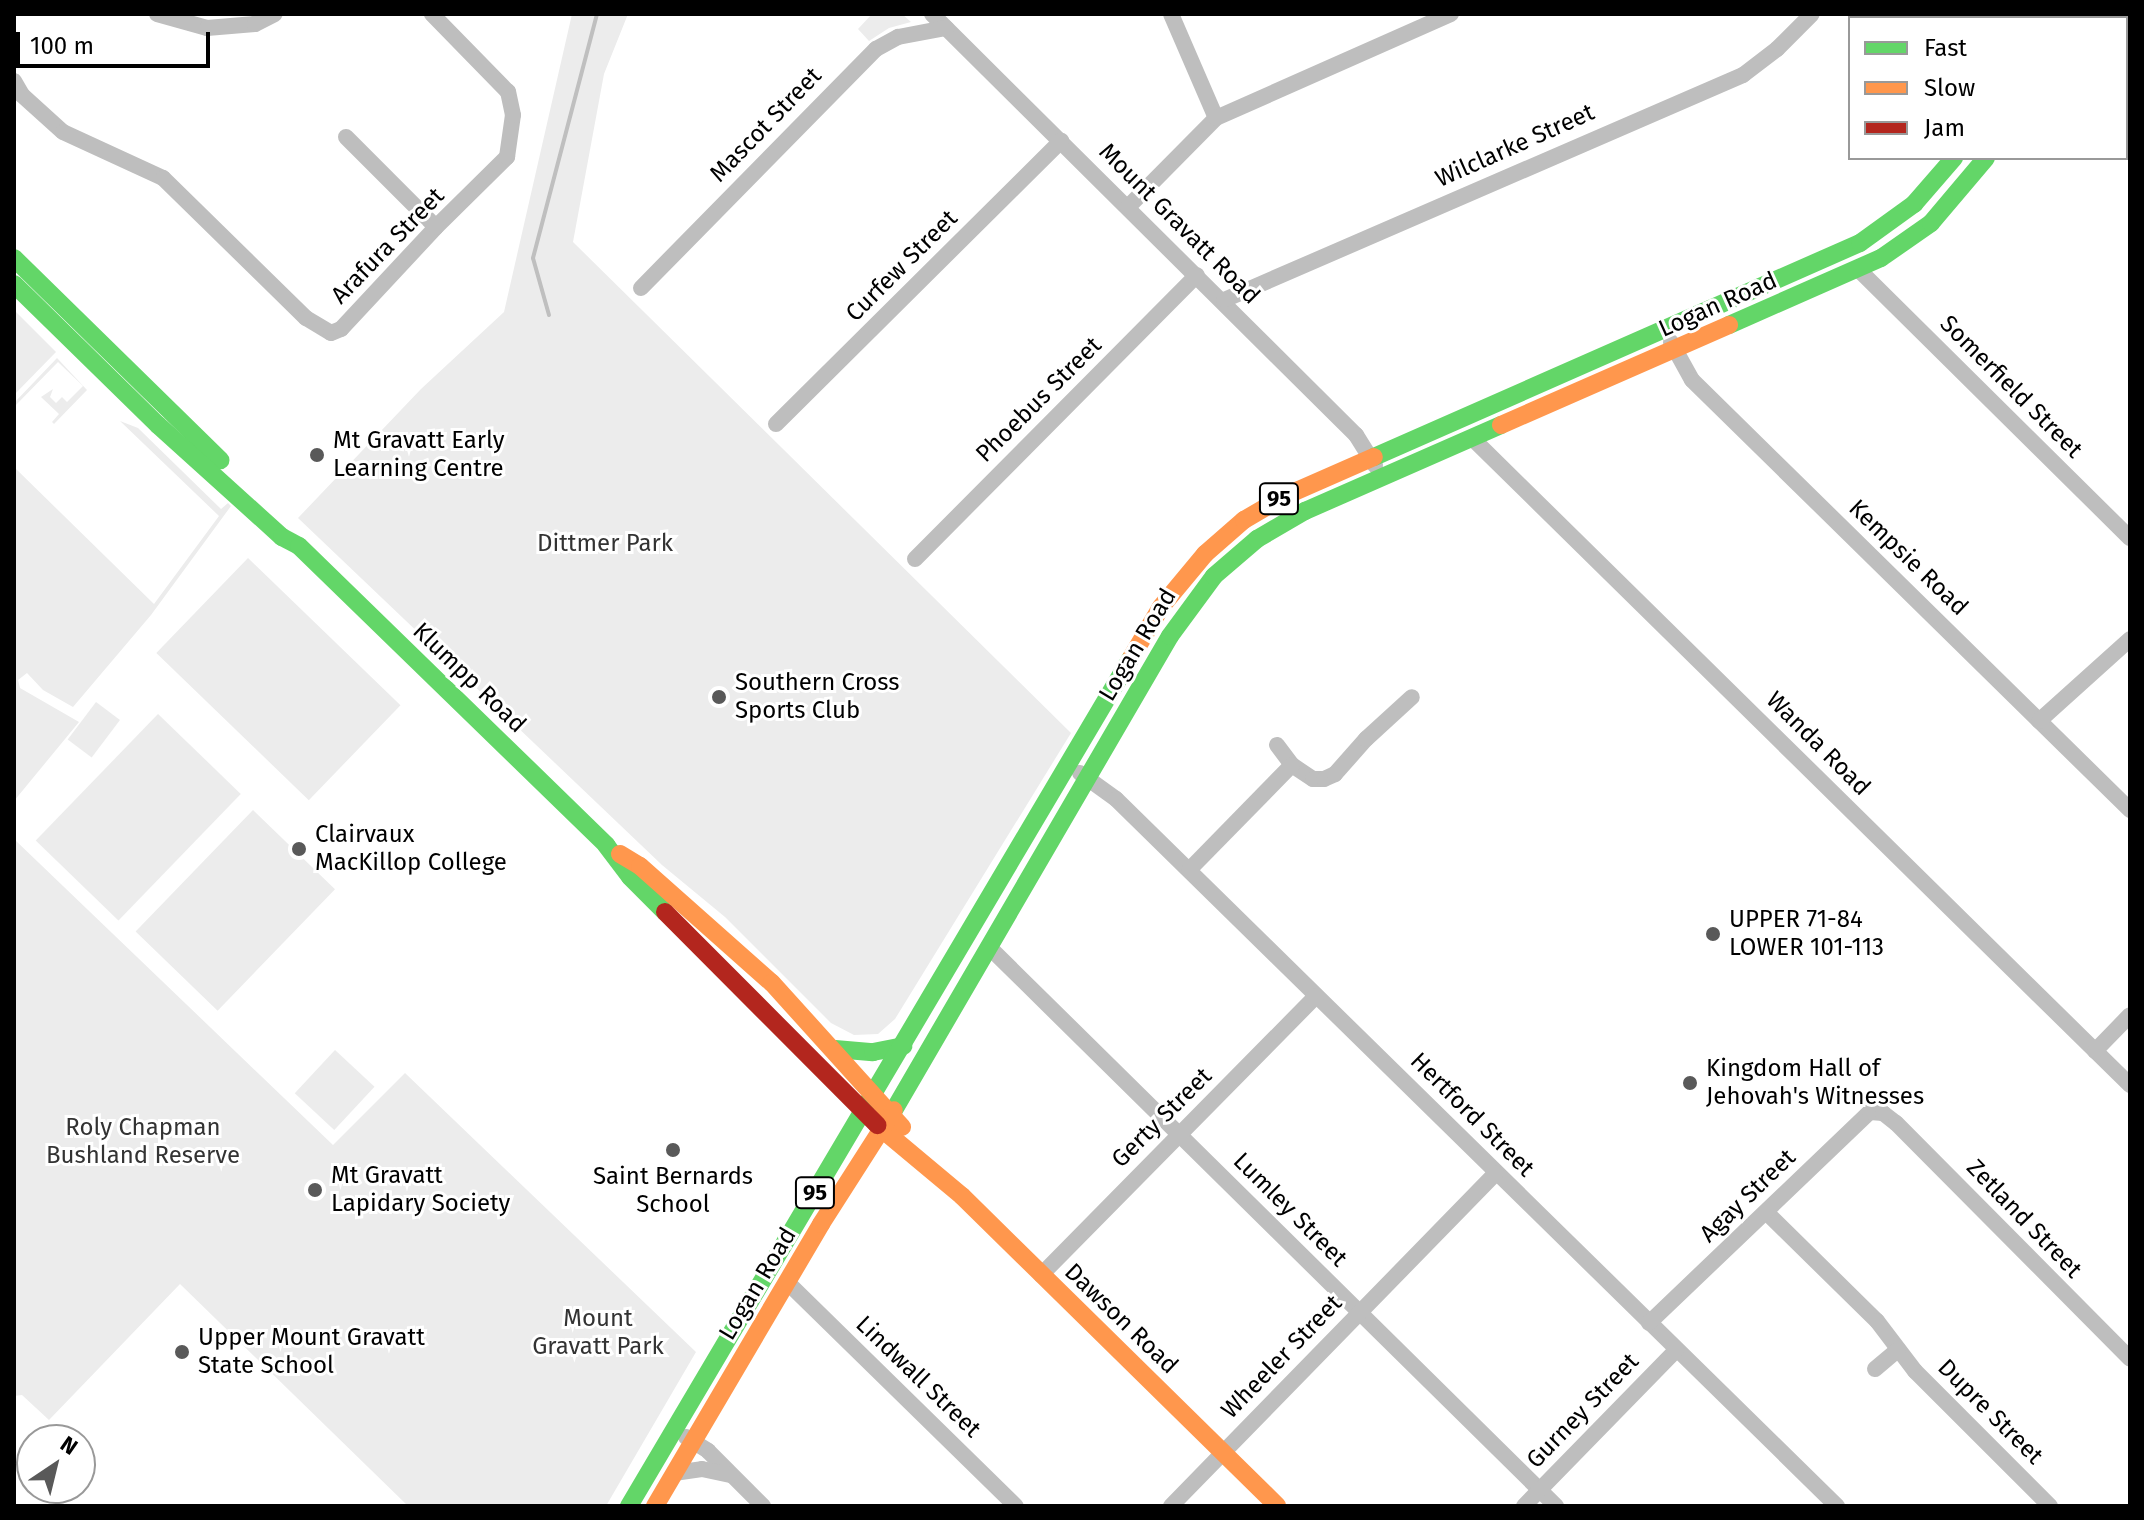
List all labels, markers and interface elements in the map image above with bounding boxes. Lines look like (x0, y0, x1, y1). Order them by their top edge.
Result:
scale bar (20, 16, 214, 66)
legend (1848, 16, 2128, 160)
text: 100 m (30, 32, 94, 60)
text: Fast (1924, 34, 1967, 62)
street label: Mascot Street (704, 62, 828, 188)
text: Slow (1924, 74, 1975, 102)
street label: Wilclarke Street (1431, 98, 1599, 194)
text: Jam (1924, 114, 1965, 142)
street label: Mount Gravatt Road (1093, 138, 1265, 310)
street label: Arafura Street (325, 182, 451, 310)
street label: Curfew Street (840, 204, 964, 328)
street label: Logan Road (1654, 266, 1782, 344)
street label: Somerfield Street (1934, 310, 2088, 464)
street label: Phoebus Street (970, 331, 1108, 469)
place label: Mt Gravatt Early Learning Centre (333, 427, 505, 483)
marker: Mt Gravatt Early Learning Centre (308, 446, 326, 464)
road number: 95 (1257, 481, 1301, 517)
street label: Kempsie Road (1842, 494, 1974, 622)
park label: Dittmer Park (537, 530, 673, 558)
street label: Logan Road (1093, 583, 1183, 707)
street label: Klumpp Road (407, 617, 531, 739)
place label: Southern Cross Sports Club (735, 669, 899, 725)
street label: Wanda Road (1760, 686, 1876, 802)
marker: Southern Cross Sports Club (710, 688, 728, 706)
place label: Clairvaux MacKillop College (315, 821, 507, 877)
marker: Clairvaux MacKillop College (290, 840, 308, 858)
place label: UPPER 71-84 LOWER 101-113 (1729, 906, 1884, 962)
marker: UPPER 71-84 LOWER 101-113 (1704, 925, 1722, 943)
street label: Hertford Street (1404, 1047, 1540, 1183)
place label: Kingdom Hall of Jehovah's Witnesses (1706, 1055, 1924, 1111)
street label: Gerty Street (1106, 1062, 1218, 1174)
marker: Kingdom Hall of Jehovah's Witnesses (1681, 1074, 1699, 1092)
park label: Roly Chapman Bushland Reserve (46, 1114, 240, 1170)
marker: Saint Bernards School (664, 1141, 682, 1159)
street label: Agay Street (1694, 1143, 1802, 1249)
street label: Lumley Street (1227, 1147, 1353, 1273)
street label: Zetland Street (1960, 1154, 2088, 1284)
place label: Mt Gravatt Lapidary Society (331, 1162, 510, 1218)
place label: Saint Bernards School (593, 1163, 753, 1219)
road number: 95 (793, 1175, 837, 1211)
marker: Mt Gravatt Lapidary Society (306, 1181, 324, 1199)
street label: Logan Road (713, 1222, 803, 1346)
street label: Dawson Road (1058, 1258, 1184, 1380)
street label: Wheeler Street (1216, 1289, 1348, 1425)
park label: Mount Gravatt Park (532, 1305, 664, 1361)
street label: Lindwall Street (850, 1310, 986, 1444)
place label: Upper Mount Gravatt State School (198, 1324, 425, 1380)
marker: Upper Mount Gravatt State School (173, 1343, 191, 1361)
street label: Gurney Street (1521, 1348, 1645, 1474)
street label: Dupre Street (1931, 1353, 2049, 1471)
north arrow (16, 1424, 96, 1504)
text: N (55, 1430, 83, 1461)

